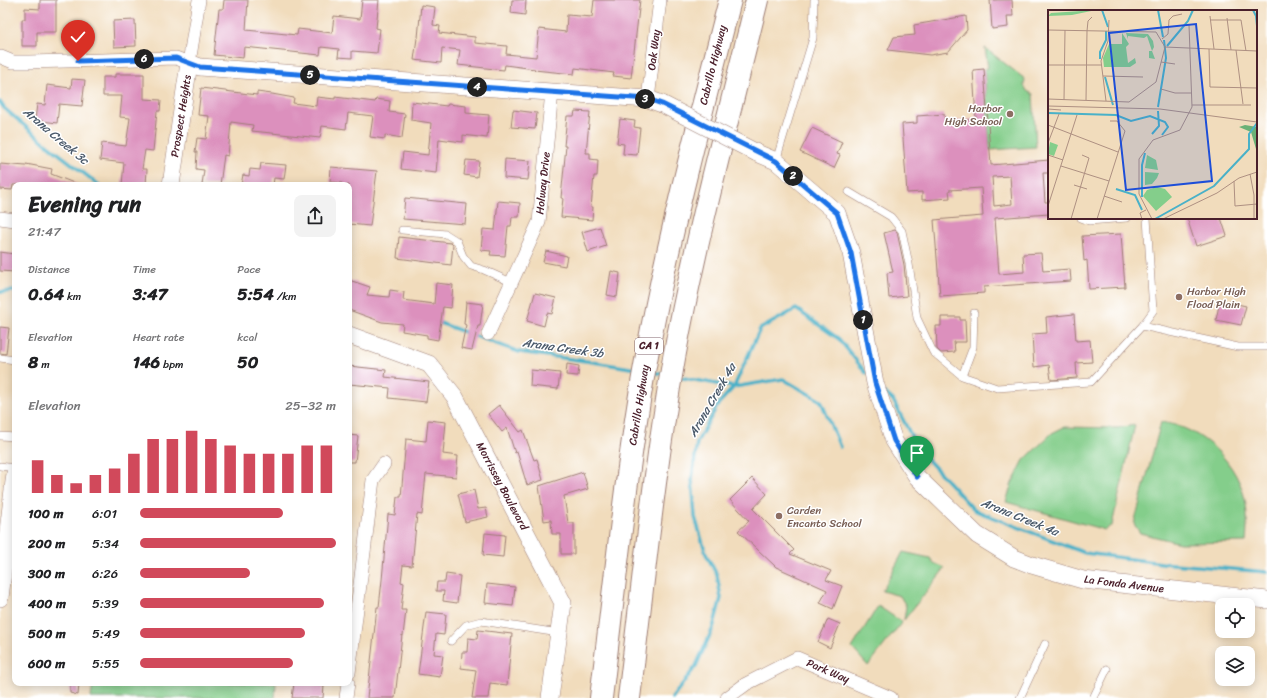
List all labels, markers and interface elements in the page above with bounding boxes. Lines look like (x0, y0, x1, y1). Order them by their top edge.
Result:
inset map (1048, 10, 1257, 219)
pin (61, 20, 95, 61)
street label: Cabrillo Highway (694, 23, 732, 107)
icon: check (67, 26, 89, 48)
street label: Oak Way (642, 28, 666, 72)
pin: 6 (134, 49, 154, 69)
text: 6 (141, 49, 147, 68)
pin: 5 (300, 65, 320, 85)
text: 5 (307, 65, 313, 84)
street label: Prospect Heights (165, 73, 197, 159)
pin: 4 (467, 77, 487, 97)
text: 4 (474, 77, 480, 96)
pin: 3 (635, 89, 655, 109)
text: 3 (642, 89, 648, 108)
place label: Harbor High School (945, 99, 1003, 131)
water label: Arana Creek 3c (17, 101, 95, 171)
marker: Harbor High School (1005, 109, 1015, 119)
street label: Holway Drive (530, 150, 556, 215)
pin: 2 (783, 166, 803, 186)
text: 2 (790, 166, 796, 185)
text: Evening run (28, 185, 141, 224)
button: share (294, 195, 336, 237)
text: 21:47 (28, 220, 61, 243)
text: Distance (28, 260, 70, 279)
text: Time (133, 260, 156, 279)
text: Pace (237, 260, 261, 279)
text: 0.64 (28, 279, 64, 309)
text: 3:47 (133, 279, 167, 309)
text: 5:54 (237, 279, 274, 309)
place label: Harbor High Flood Plain (1187, 282, 1246, 314)
text: km (64, 287, 81, 306)
text: /km (274, 287, 296, 306)
marker: Harbor High Flood Plain (1174, 292, 1184, 302)
pin: 1 (853, 310, 873, 330)
text: 1 (861, 310, 865, 329)
text: Elevation (28, 328, 73, 347)
text: Heart rate (133, 328, 184, 347)
text: kcal (237, 328, 257, 347)
water label: Arana Creek 3b (520, 331, 606, 365)
road number: CA 1 (635, 338, 663, 354)
text: 8 (28, 347, 38, 377)
text: 146 (133, 347, 160, 377)
text: 50 (237, 347, 258, 377)
text: m (38, 355, 50, 374)
text: bpm (160, 355, 183, 374)
water label: Arana Creek 4a (682, 357, 743, 442)
street label: Cabrillo Highway (623, 363, 655, 447)
text: Elevation (28, 394, 81, 417)
text: 25–32 m (285, 394, 336, 417)
pin (900, 436, 934, 477)
street label: Morrissey Boulevard (471, 438, 534, 535)
icon: arrive (906, 442, 928, 464)
water label: Arana Creek 4a (977, 491, 1064, 543)
place label: Carden Encanto School (787, 501, 862, 533)
text: 100 m (28, 502, 63, 525)
text: 6:01 (92, 502, 117, 525)
marker: Carden Encanto School (774, 511, 784, 521)
text: 200 m (28, 532, 65, 555)
text: 5:34 (92, 532, 119, 555)
text: 300 m (28, 562, 65, 585)
text: 6:26 (92, 562, 118, 585)
street label: La Fonda Avenue (1083, 570, 1166, 598)
text: 400 m (28, 592, 66, 615)
text: 5:39 (92, 592, 119, 615)
map controls (1215, 598, 1255, 686)
button: locate (1215, 598, 1255, 638)
text: 500 m (28, 622, 66, 645)
text: 5:49 (92, 622, 120, 645)
button: layers (1215, 646, 1255, 686)
text: 600 m (28, 652, 65, 675)
text: 5:55 (92, 652, 120, 675)
street label: Park Way (803, 653, 853, 689)

